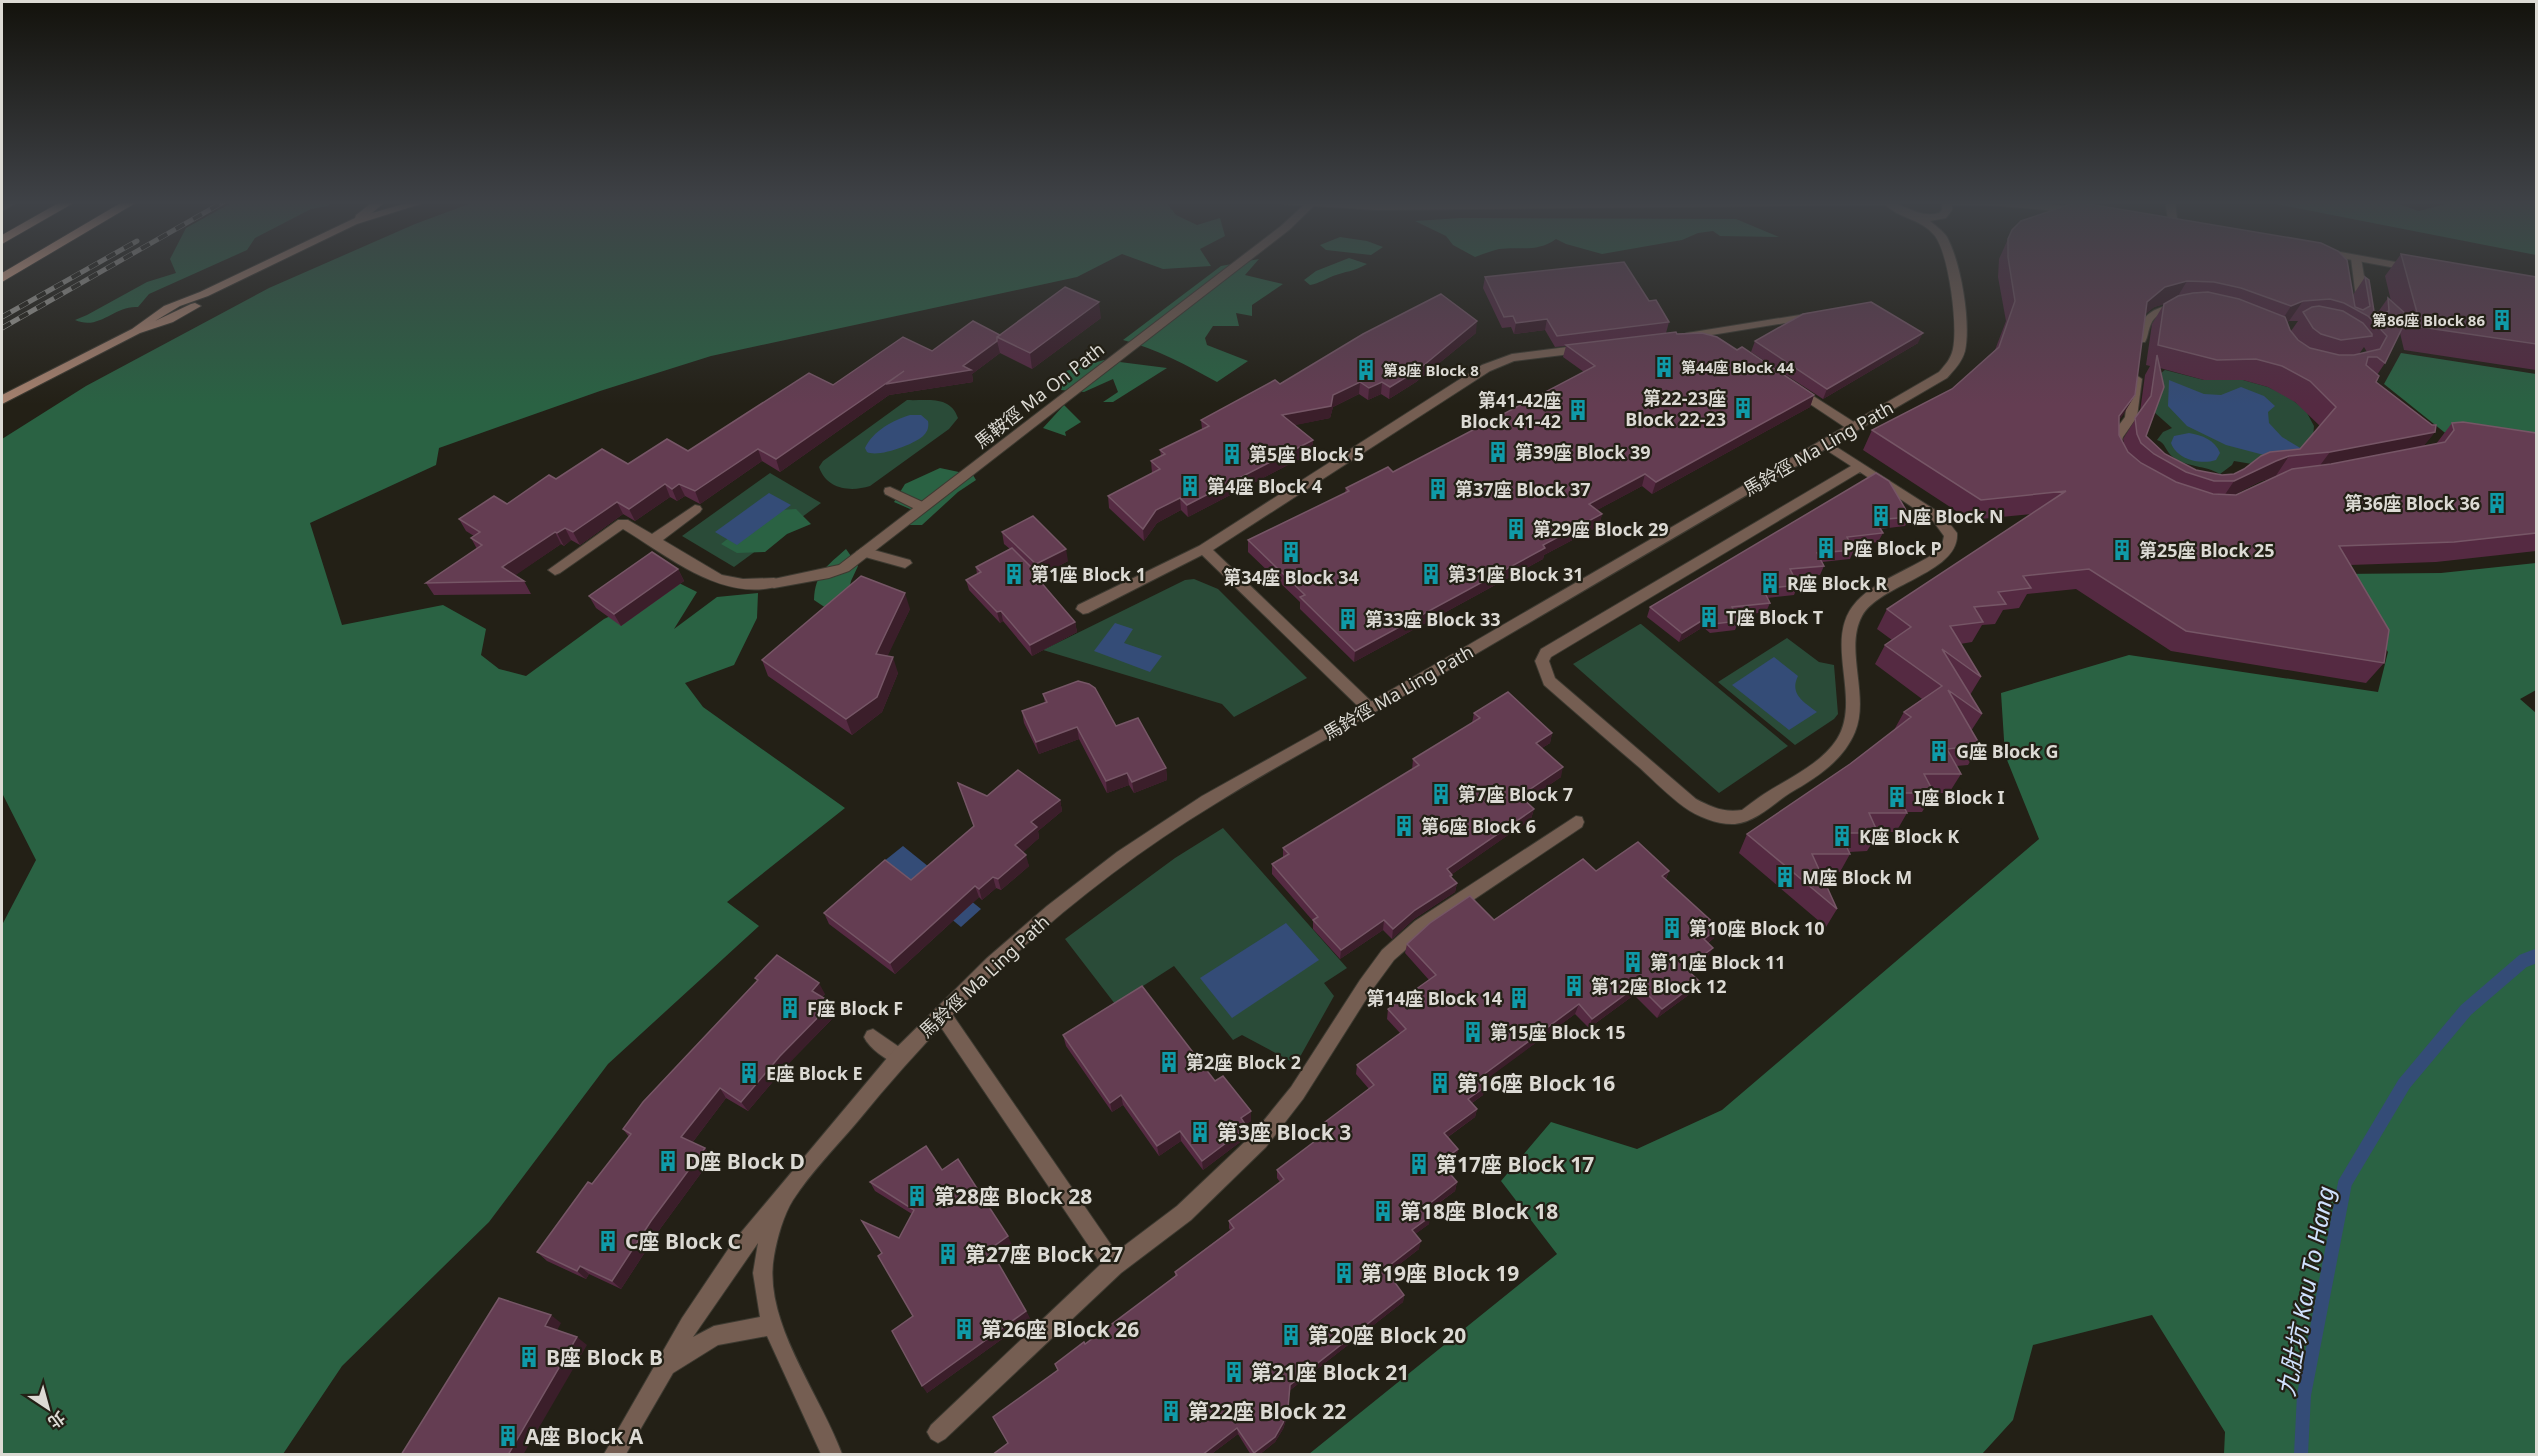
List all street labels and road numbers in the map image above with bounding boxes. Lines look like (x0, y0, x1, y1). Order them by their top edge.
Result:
street label: 馬鞍徑 Ma On Path (969, 337, 1109, 453)
street label: 馬鈴徑 Ma Ling Path (1739, 395, 1897, 501)
street label: 馬鈴徑 Ma Ling Path (1319, 639, 1477, 745)
street label: 馬鈴徑 Ma Ling Path (914, 909, 1054, 1043)

